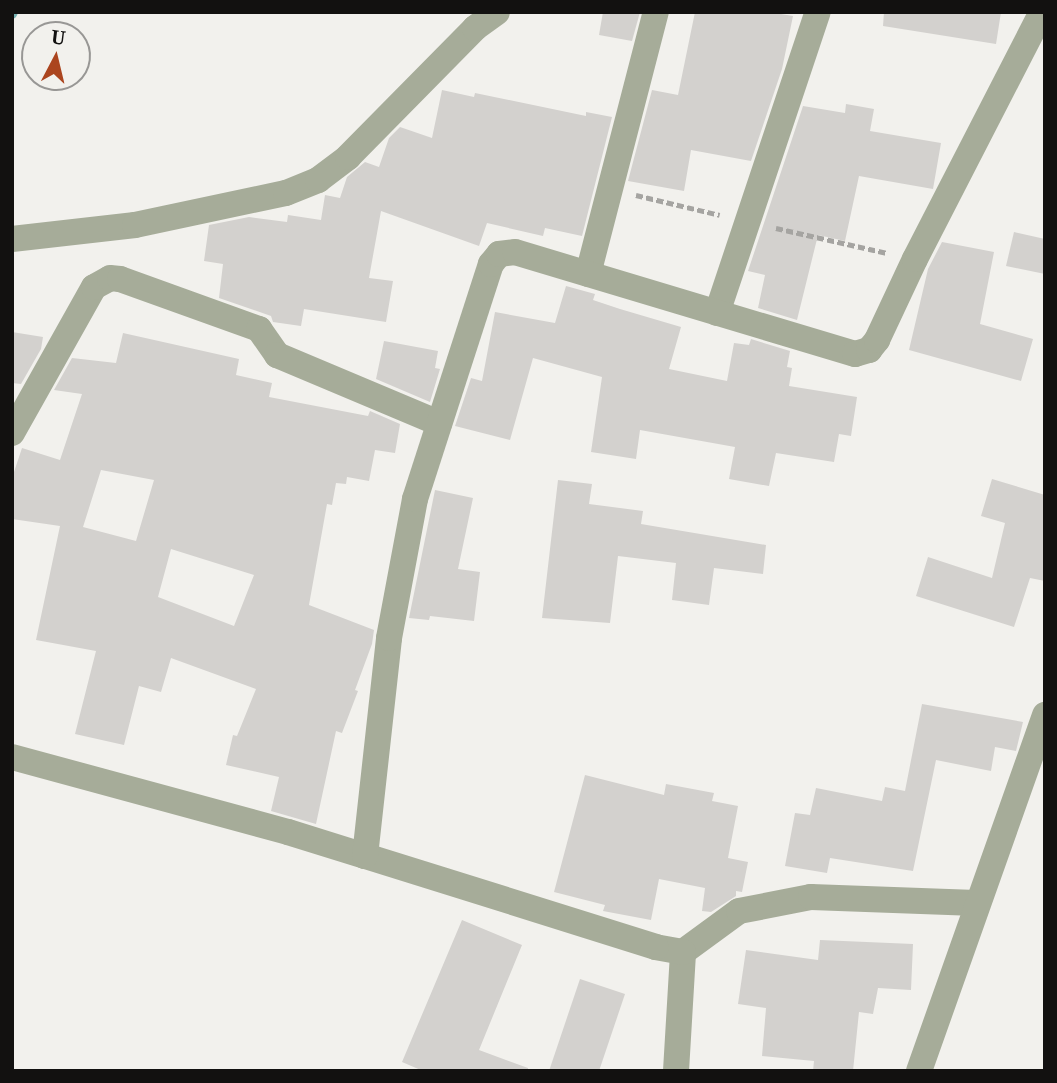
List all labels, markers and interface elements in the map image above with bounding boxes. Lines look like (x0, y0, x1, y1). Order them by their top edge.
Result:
north arrow (21, 21, 91, 91)
text: U (50, 23, 67, 51)

